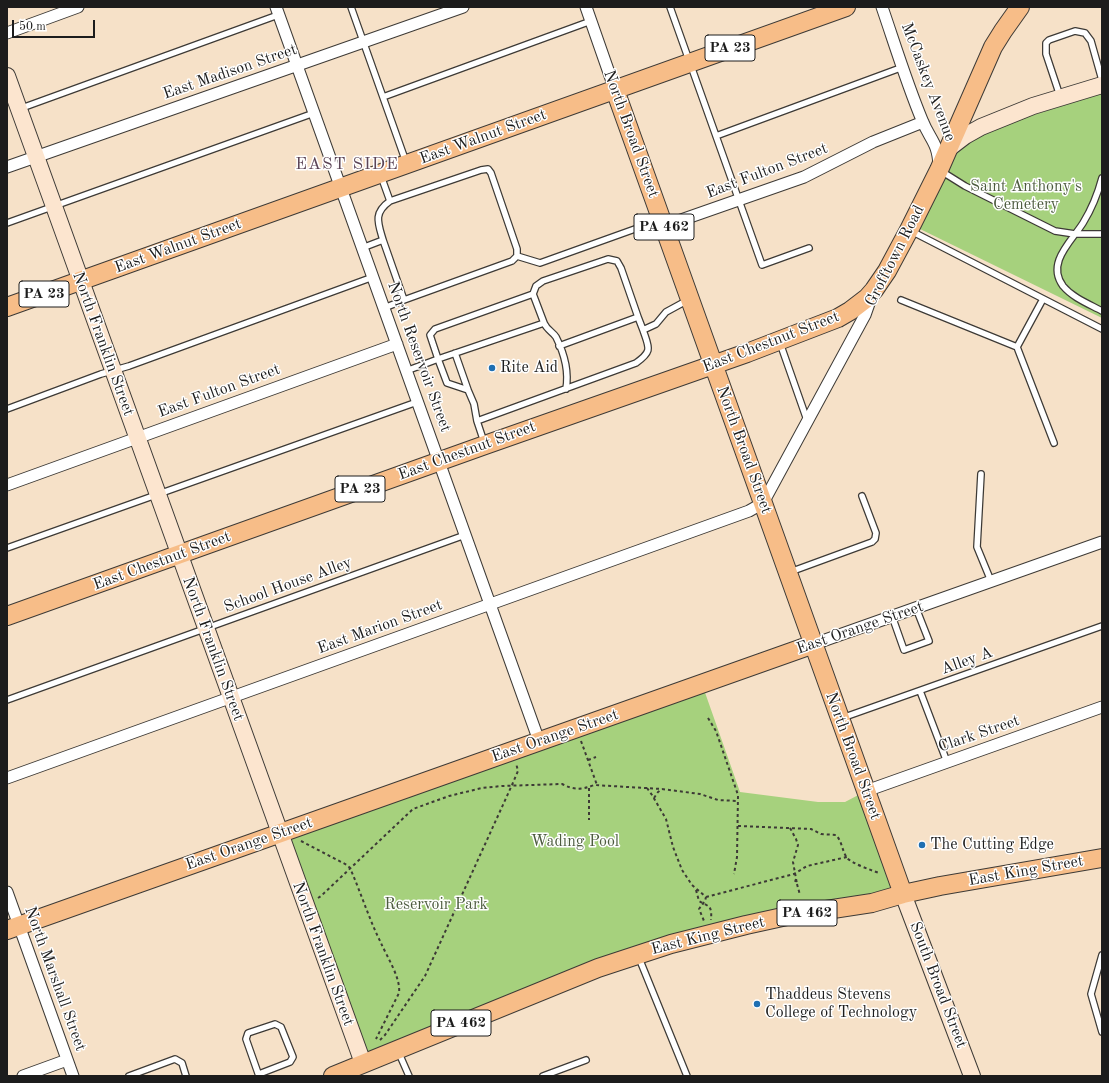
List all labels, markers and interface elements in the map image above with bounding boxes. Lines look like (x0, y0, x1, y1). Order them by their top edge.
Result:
scale bar (14, 12, 97, 38)
street label: McCaskey Avenue (897, 20, 959, 144)
text: 50 m (19, 21, 46, 33)
road number: PA 23 (705, 35, 755, 61)
street label: East Madison Street (161, 40, 299, 104)
street label: North Broad Street (599, 68, 663, 200)
street label: East Walnut Street (417, 105, 549, 169)
street label: East Fulton Street (703, 139, 831, 203)
district label: EAST SIDE (295, 155, 399, 175)
park label: Saint Anthony's Cemetery (970, 177, 1082, 215)
street label: Grofftown Road (861, 202, 929, 310)
street label: East Walnut Street (112, 214, 244, 278)
road number: PA 462 (634, 214, 694, 240)
street label: North Franklin Street (68, 269, 138, 419)
street label: North Reservoir Street (383, 279, 455, 435)
road number: PA 23 (19, 281, 69, 307)
street label: East Chestnut Street (700, 307, 842, 377)
place label: Rite Aid (500, 358, 558, 378)
street label: East Fulton Street (155, 360, 283, 422)
marker: Rite Aid (487, 363, 497, 373)
street label: North Broad Street (712, 384, 776, 516)
street label: East Chestnut Street (396, 417, 538, 485)
road number: PA 23 (335, 476, 385, 502)
street label: East Chestnut Street (91, 527, 233, 595)
street label: School House Alley (221, 553, 355, 617)
street label: North Franklin Street (178, 574, 248, 724)
street label: East Marion Street (315, 595, 445, 659)
street label: East Orange Street (794, 597, 926, 659)
street label: Alley A (939, 643, 995, 679)
street label: North Broad Street (821, 690, 885, 822)
street label: East Orange Street (489, 705, 621, 767)
street label: Clark Street (936, 711, 1022, 757)
street label: East Orange Street (183, 813, 315, 875)
park label: Wading Pool (531, 832, 619, 852)
place label: The Cutting Edge (930, 835, 1054, 855)
marker: The Cutting Edge (917, 840, 927, 850)
street label: East King Street (967, 851, 1085, 891)
street label: North Franklin Street (288, 879, 358, 1029)
park label: Reservoir Park (384, 895, 488, 915)
road number: PA 462 (777, 900, 837, 926)
street label: North Marshall Street (20, 904, 90, 1054)
street label: East King Street (649, 913, 767, 959)
street label: South Broad Street (905, 919, 971, 1051)
place label: Thaddeus Stevens College of Technology (765, 985, 917, 1023)
marker: Thaddeus Stevens College of Technology (752, 999, 762, 1009)
road number: PA 462 (431, 1010, 491, 1036)

